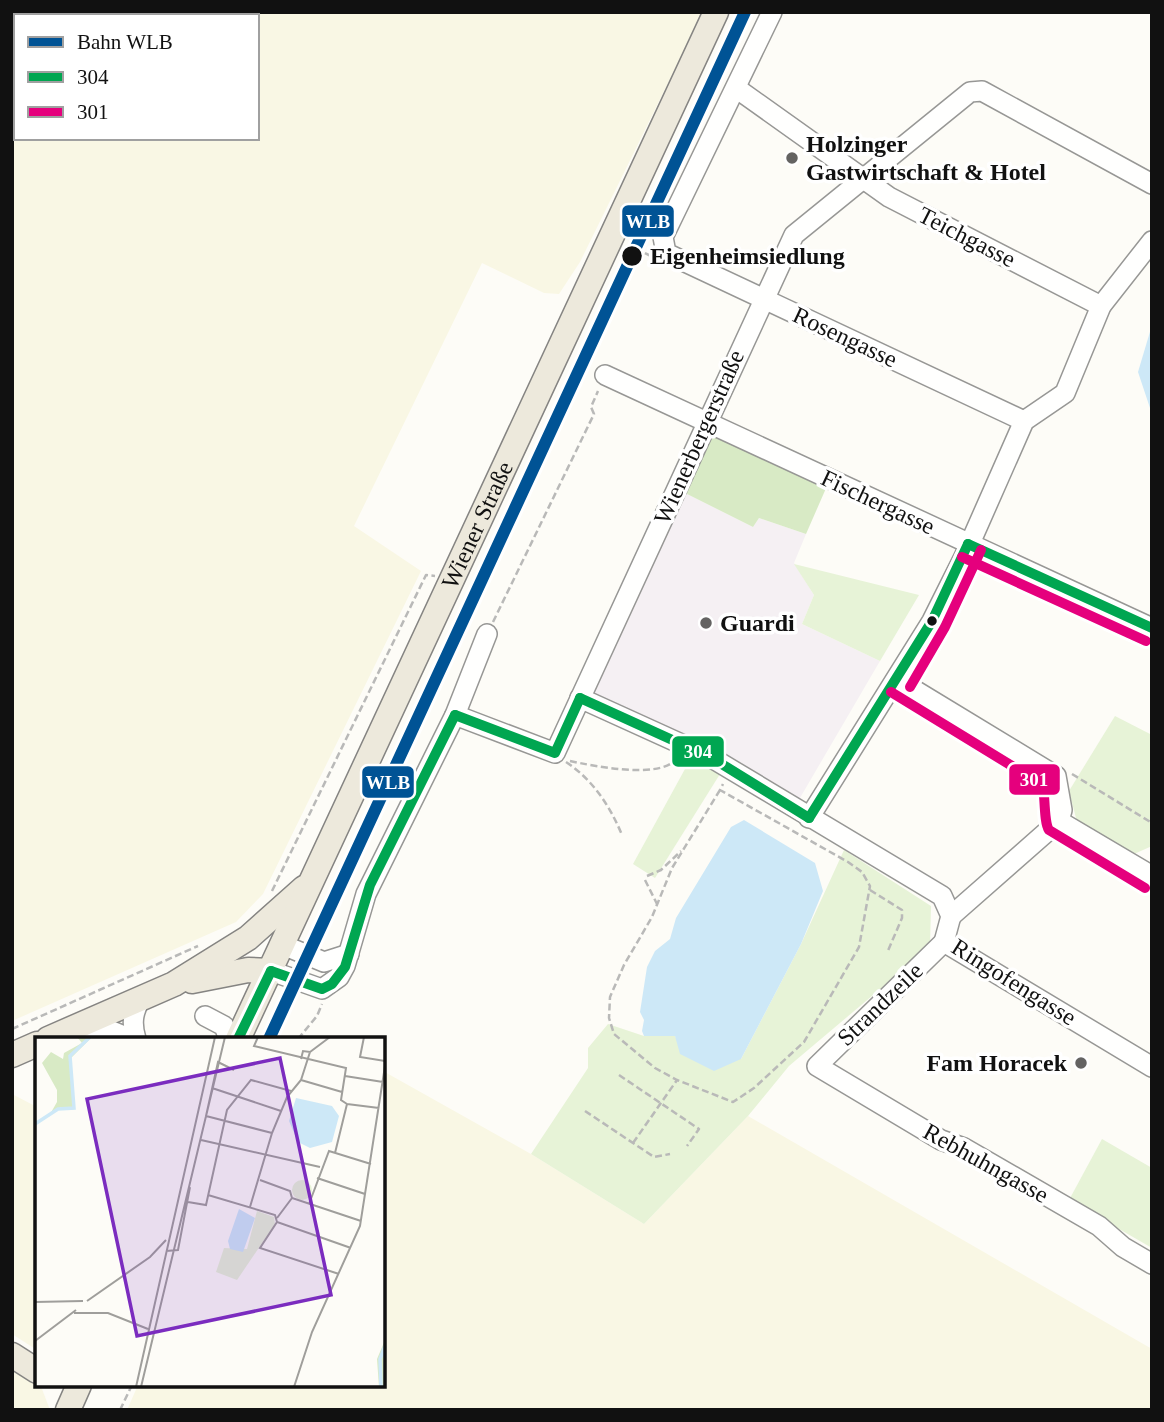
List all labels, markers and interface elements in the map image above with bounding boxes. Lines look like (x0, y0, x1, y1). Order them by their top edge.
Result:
legend (14, 14, 259, 140)
text: Bahn WLB (77, 30, 173, 54)
text: 304 (77, 65, 109, 89)
text: 301 (77, 100, 109, 124)
place label: Holzinger Gastwirtschaft & Hotel (806, 131, 1046, 185)
marker: Holzinger Gastwirtschaft & Hotel (784, 150, 800, 166)
street label: Teichgasse (914, 202, 1020, 272)
line badge: WLB (621, 204, 675, 238)
text: WLB (626, 211, 670, 232)
place label: Eigenheimsiedlung (650, 243, 845, 269)
marker: Eigenheimsiedlung (620, 244, 644, 268)
street label: Rosengasse (789, 302, 901, 372)
street label: Wienerbergerstraße (649, 346, 749, 528)
street label: Wiener Straße (437, 457, 518, 593)
street label: Fischergasse (817, 464, 939, 540)
place label: Guardi (720, 610, 795, 636)
unlabelled marker (925, 614, 939, 628)
marker: Guardi (698, 615, 714, 631)
line badge: 304 (671, 735, 725, 768)
text: 304 (684, 741, 713, 762)
line badge: 301 (1008, 763, 1061, 796)
line badge: WLB (361, 765, 415, 799)
text: 301 (1020, 769, 1048, 790)
text: WLB (366, 772, 410, 793)
street label: Ringofengasse (947, 934, 1081, 1030)
street label: Strandzeile (832, 957, 928, 1051)
inset map (35, 1037, 385, 1387)
place label: Fam Horacek (926, 1050, 1068, 1076)
marker: Fam Horacek (1073, 1055, 1089, 1071)
street label: Rebhuhngasse (919, 1118, 1053, 1208)

